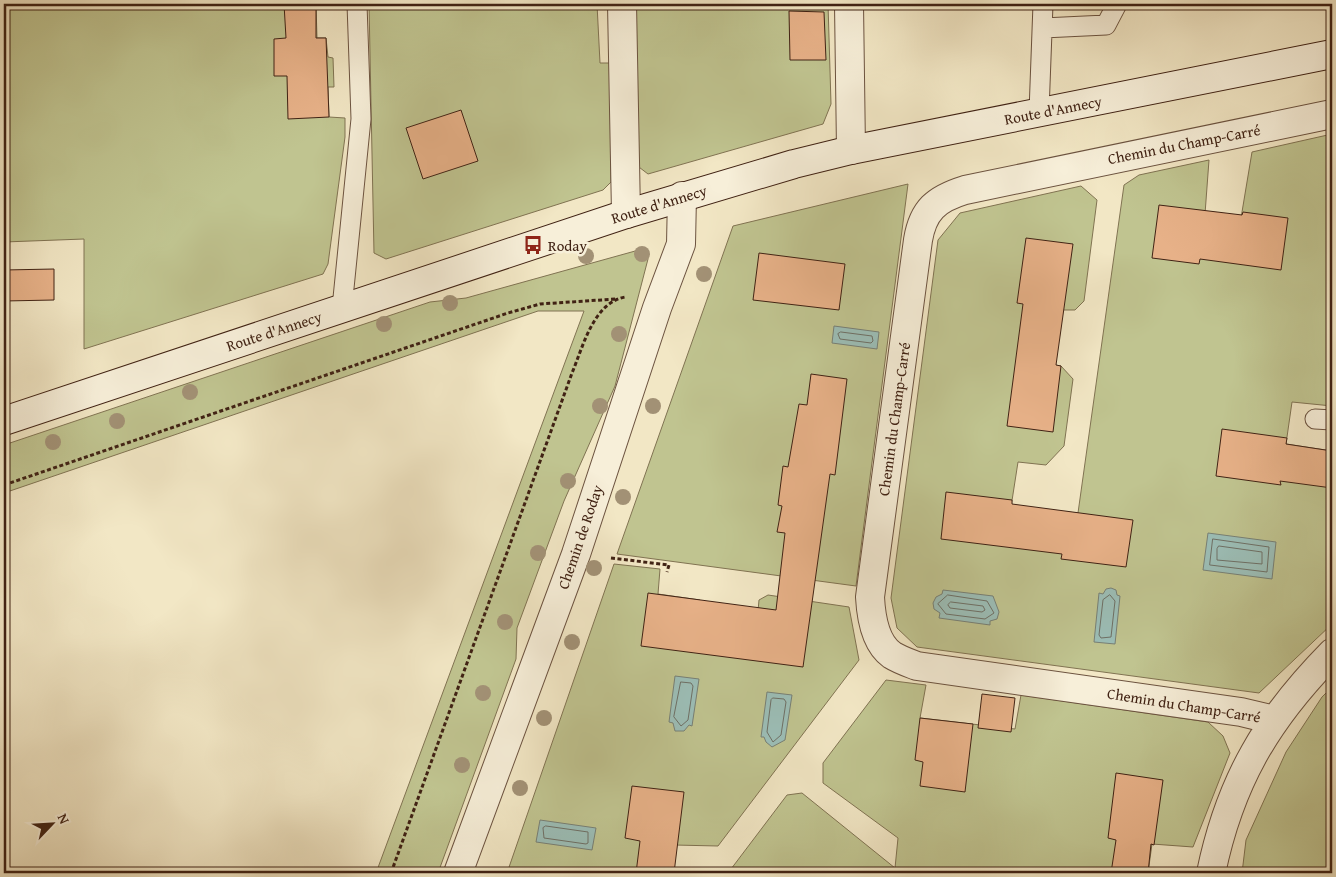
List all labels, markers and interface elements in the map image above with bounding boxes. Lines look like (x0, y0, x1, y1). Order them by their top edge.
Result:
street label: Route d'Annecy (1002, 90, 1104, 130)
street label: Chemin du Champ-Carré (1106, 119, 1262, 169)
street label: Route d'Annecy (609, 179, 710, 229)
bus stop icon: Roday (522, 234, 544, 256)
place label: Roday (548, 235, 587, 256)
street label: Route d'Annecy (224, 306, 325, 356)
street label: Chemin du Champ-Carré (873, 341, 915, 497)
street label: Chemin de Roday (552, 482, 608, 592)
street label: Chemin du Champ-Carré (1106, 683, 1262, 727)
north arrow (28, 800, 78, 850)
text: N (53, 810, 75, 828)

